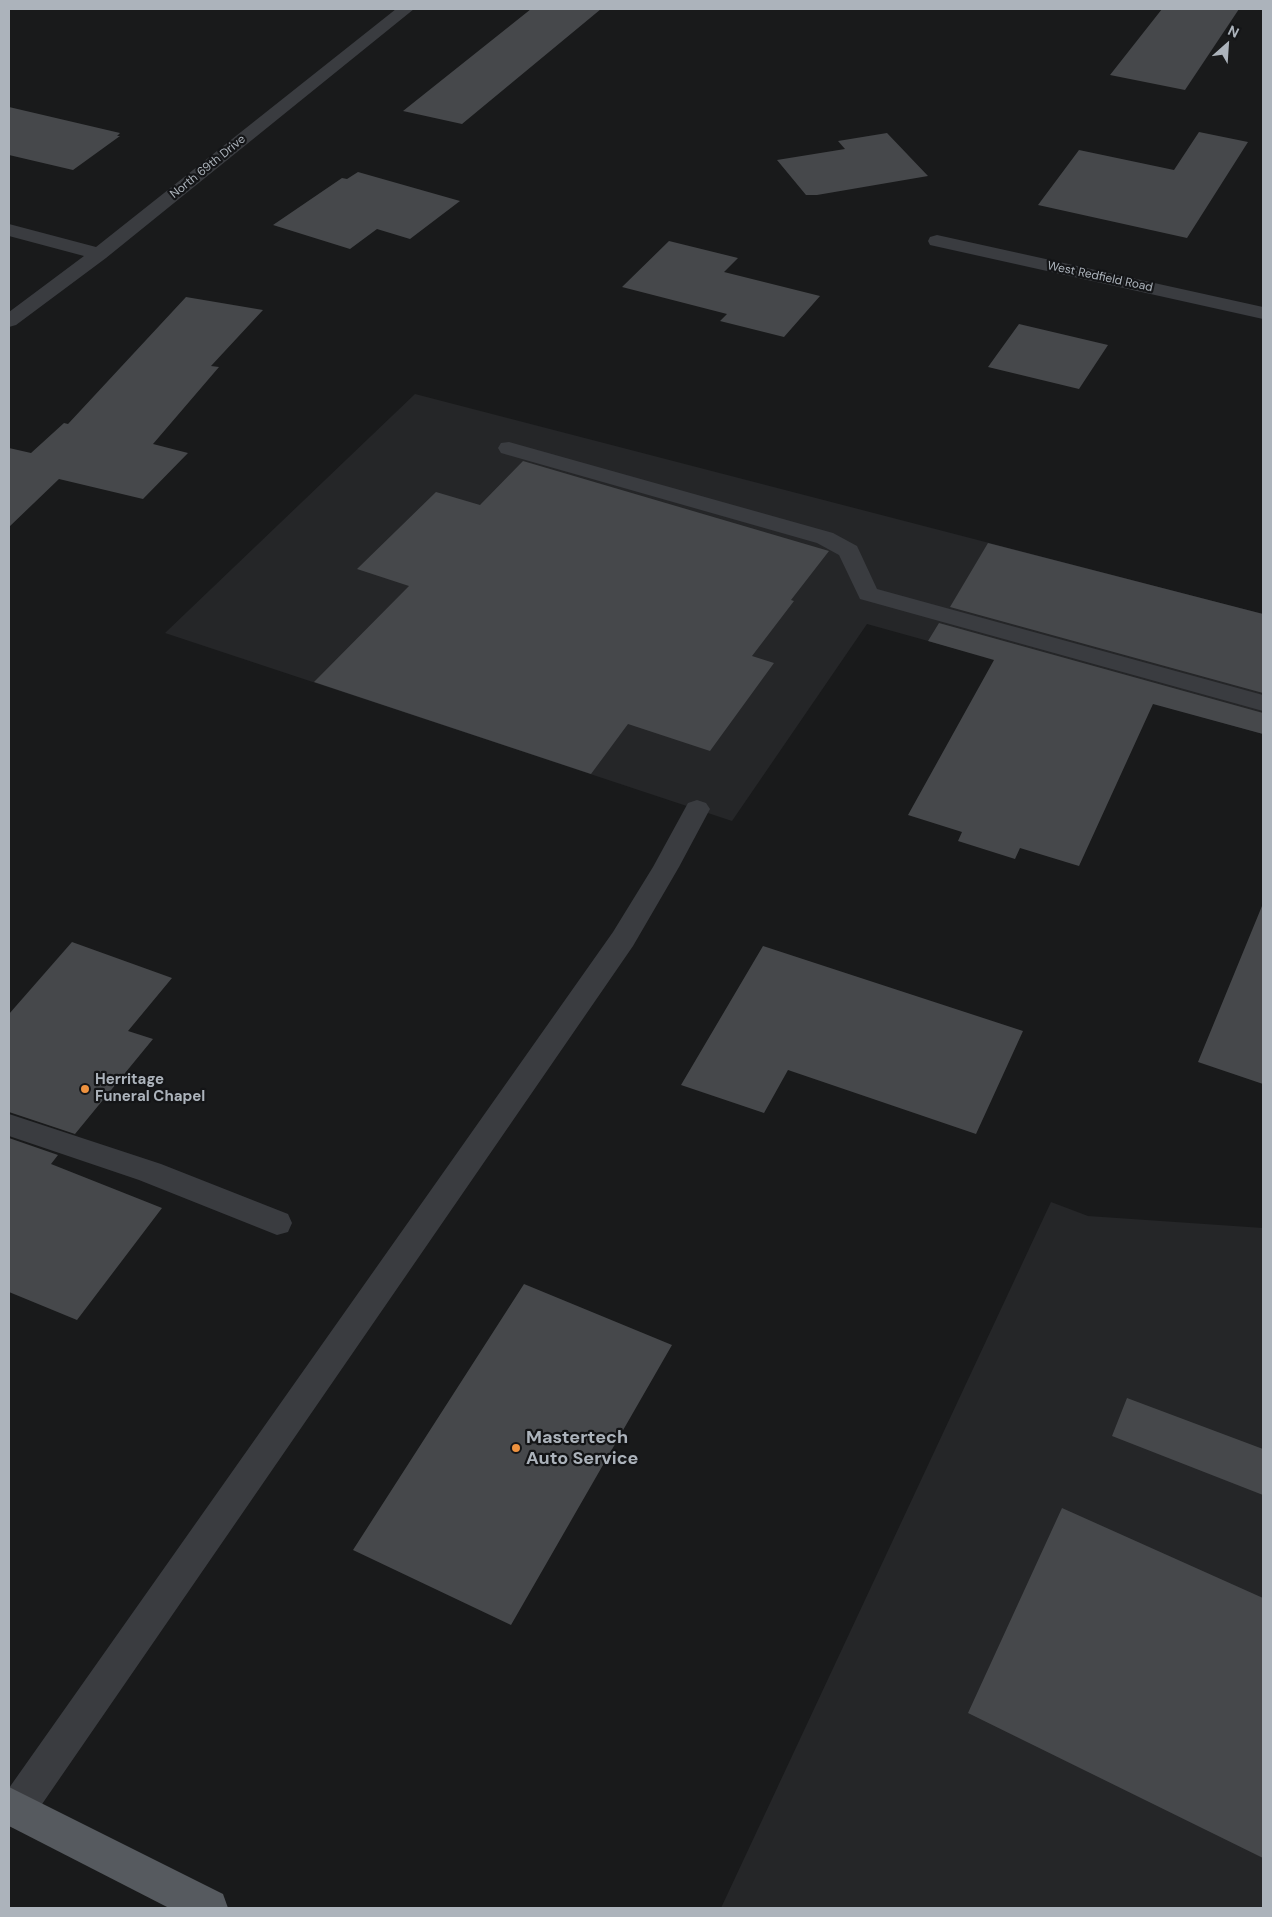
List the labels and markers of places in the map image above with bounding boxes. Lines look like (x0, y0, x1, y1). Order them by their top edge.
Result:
place label: Herritage Funeral Chapel (95, 1071, 205, 1106)
marker: Herritage Funeral Chapel (79, 1083, 91, 1095)
place label: Mastertech Auto Service (526, 1427, 638, 1470)
marker: Mastertech Auto Service (510, 1442, 522, 1454)

